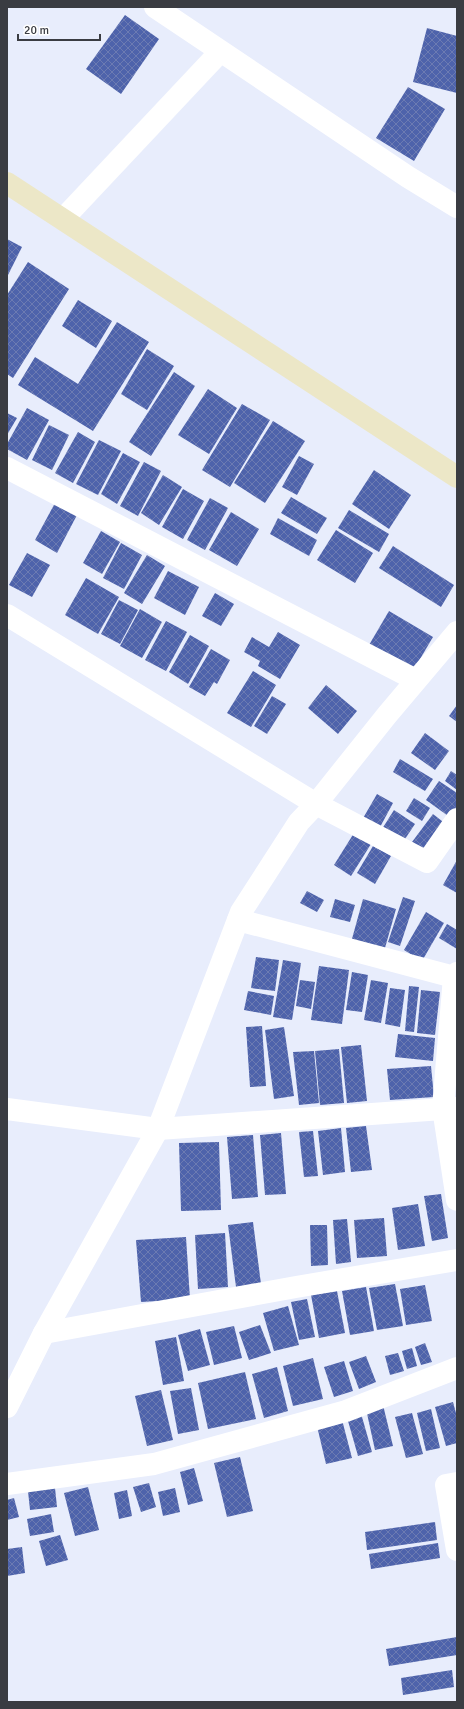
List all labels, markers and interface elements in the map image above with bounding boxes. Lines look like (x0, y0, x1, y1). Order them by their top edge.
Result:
scale bar (18, 16, 100, 42)
text: 20 m (24, 23, 49, 38)

